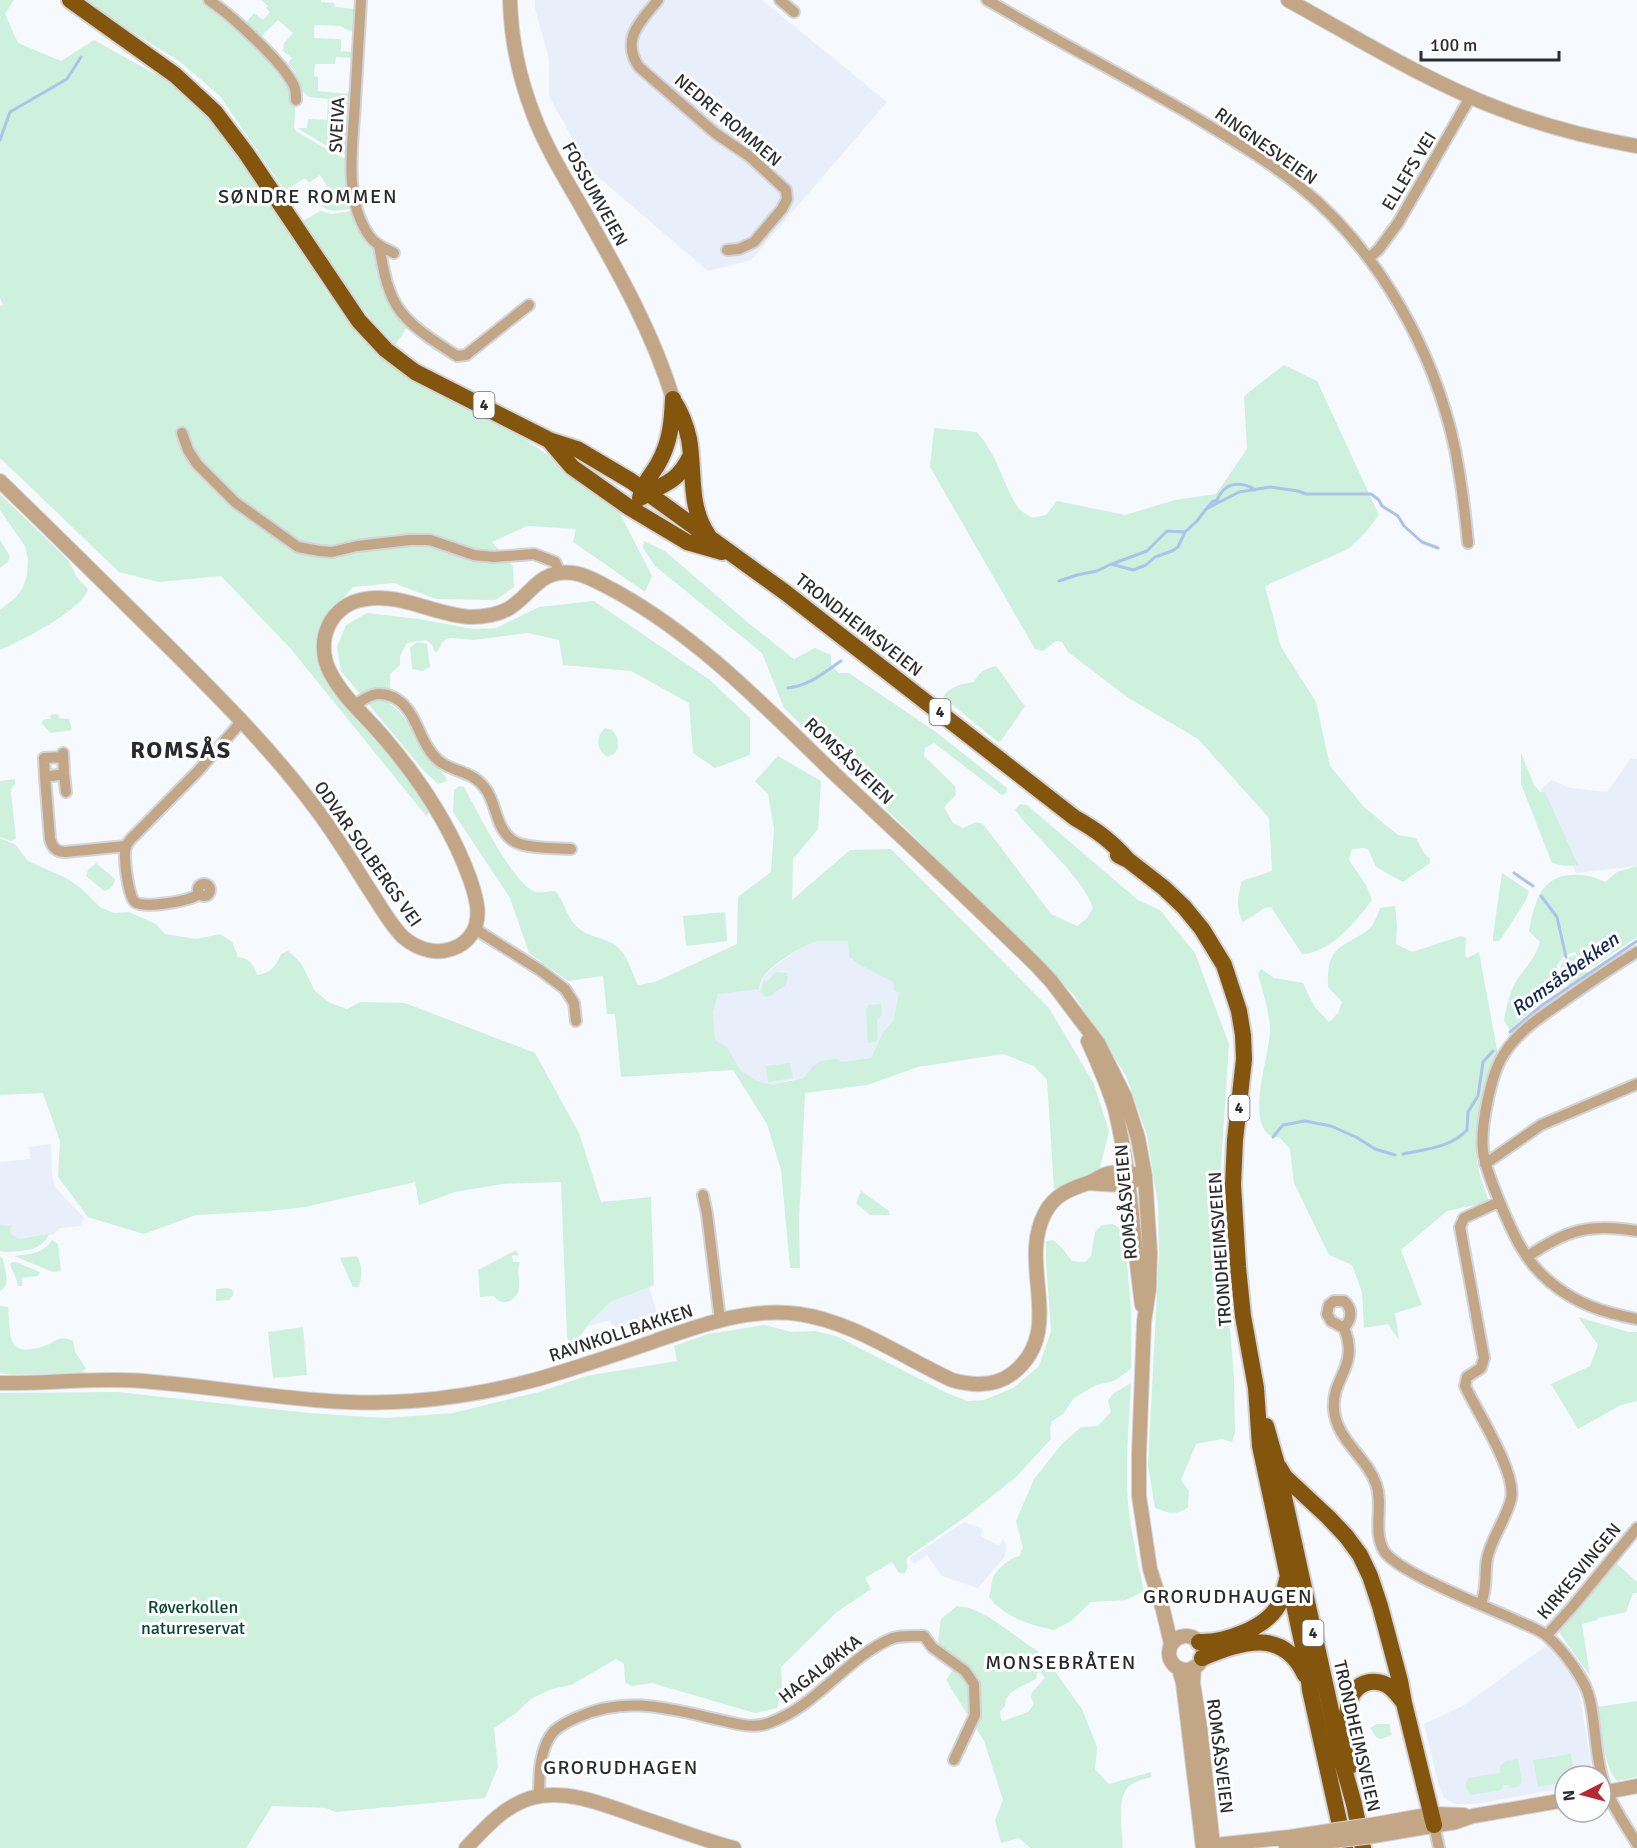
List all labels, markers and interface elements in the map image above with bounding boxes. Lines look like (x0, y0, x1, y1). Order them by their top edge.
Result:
scale bar (1421, 24, 1559, 62)
text: 100 m (1430, 34, 1477, 56)
street label: NEDRE ROMMEN (670, 69, 786, 171)
street label: SVEIVA (325, 97, 349, 153)
street label: RINGNESVEIEN (1211, 103, 1321, 189)
street label: ELLEFS VEI (1377, 128, 1441, 214)
street label: FOSSUMVEIEN (557, 138, 633, 250)
district label: SØNDRE ROMMEN (218, 184, 398, 209)
road number: 4 (474, 392, 494, 418)
street label: TRONDHEIMSVEIEN (791, 569, 927, 681)
road number: 4 (930, 699, 950, 725)
street label: ROMSÅSVEIEN (800, 713, 898, 809)
district label: ROMSÅS (130, 735, 232, 765)
street label: ODVAR SOLBERGS VEI (310, 777, 426, 931)
water label: Romsåsbekken (1506, 926, 1625, 1021)
road number: 4 (1228, 1095, 1250, 1121)
street label: ROMSÅSVEIEN (1110, 1143, 1142, 1261)
street label: TRONDHEIMSVEIEN (1204, 1171, 1236, 1327)
street label: RAVNKOLLBAKKEN (546, 1299, 696, 1367)
street label: KIRKESVINGEN (1532, 1518, 1626, 1624)
district label: GRORUDHAUGEN (1143, 1584, 1313, 1609)
park label: Røverkollen naturreservat (141, 1596, 245, 1639)
road number: 4 (1302, 1620, 1324, 1646)
street label: HAGALØKKA (774, 1630, 866, 1708)
district label: MONSEBRÅTEN (985, 1650, 1137, 1675)
street label: TRONDHEIMSVEIEN (1329, 1658, 1385, 1814)
street label: ROMSÅSVEIEN (1202, 1697, 1238, 1815)
district label: GRORUDHAGEN (543, 1755, 699, 1780)
north arrow (1553, 1764, 1613, 1824)
text: N (1559, 1789, 1580, 1802)

